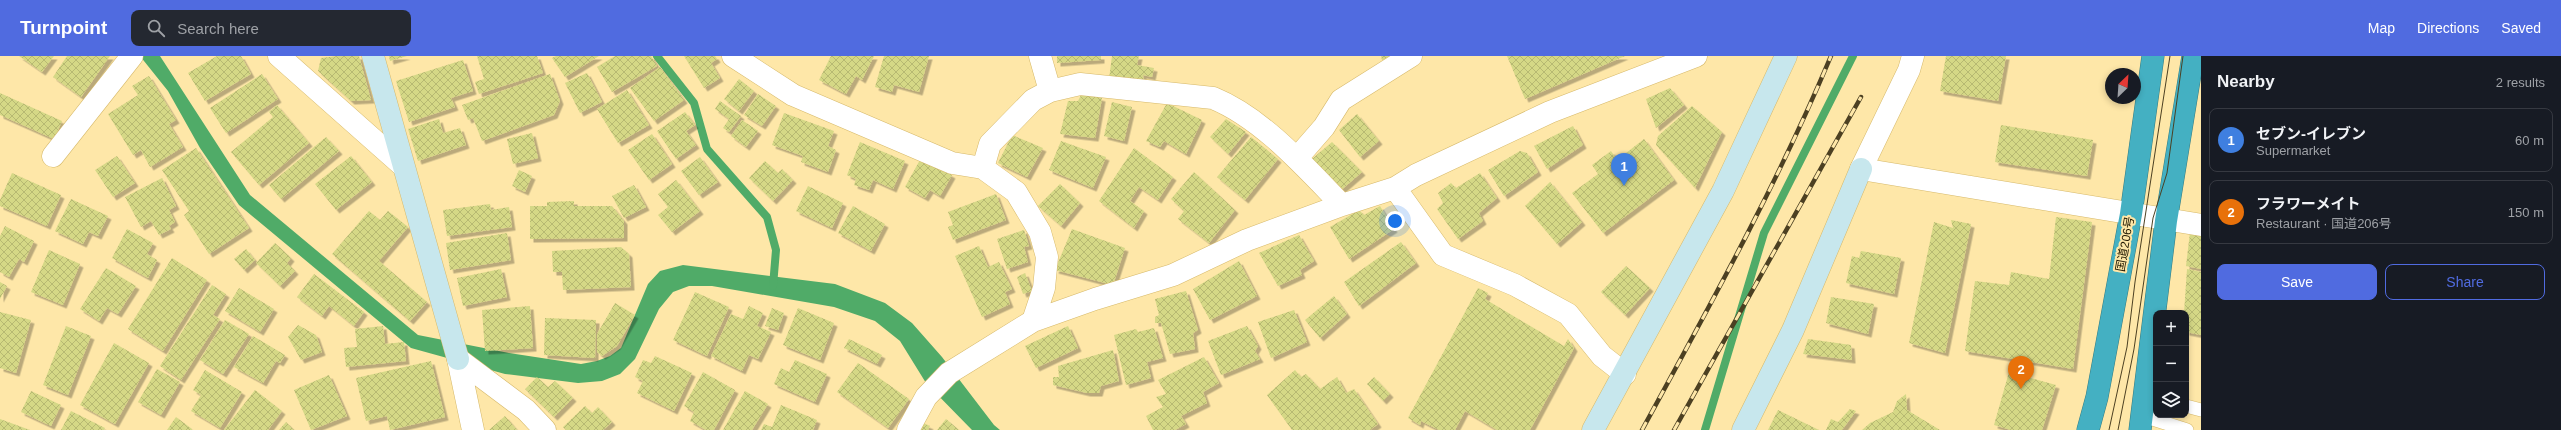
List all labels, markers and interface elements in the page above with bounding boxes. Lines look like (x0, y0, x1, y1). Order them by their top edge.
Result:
search box (131, 10, 411, 46)
text: Turnpoint (20, 17, 107, 38)
icon: search (145, 17, 167, 39)
text: Search here (177, 20, 259, 37)
text: Map (2368, 20, 2395, 36)
text: Directions (2417, 20, 2479, 36)
text: Saved (2501, 20, 2541, 36)
north arrow (2105, 68, 2141, 104)
text: Nearby (2217, 72, 2275, 91)
text: 2 results (2496, 75, 2545, 90)
text: セブン-イレブン (2256, 125, 2366, 142)
text: 1 (2227, 133, 2235, 148)
text: 60 m (2515, 133, 2544, 148)
text: Supermarket (2256, 143, 2330, 158)
pin: 1 (1611, 153, 1637, 186)
text: フラワーメイト (2256, 195, 2360, 212)
text: 2 (2227, 205, 2235, 220)
text: 150 m (2508, 205, 2544, 220)
your location (1385, 211, 1405, 231)
street label: 国道206号 (2113, 215, 2137, 273)
text: Restaurant · 国道206号 (2256, 216, 2392, 231)
button: Save (2217, 264, 2377, 300)
button: Share (2385, 264, 2545, 300)
map controls (2153, 310, 2189, 418)
button: + (2153, 310, 2189, 346)
button: − (2153, 346, 2189, 382)
pin: 2 (2008, 356, 2034, 389)
button: layers (2153, 382, 2189, 418)

